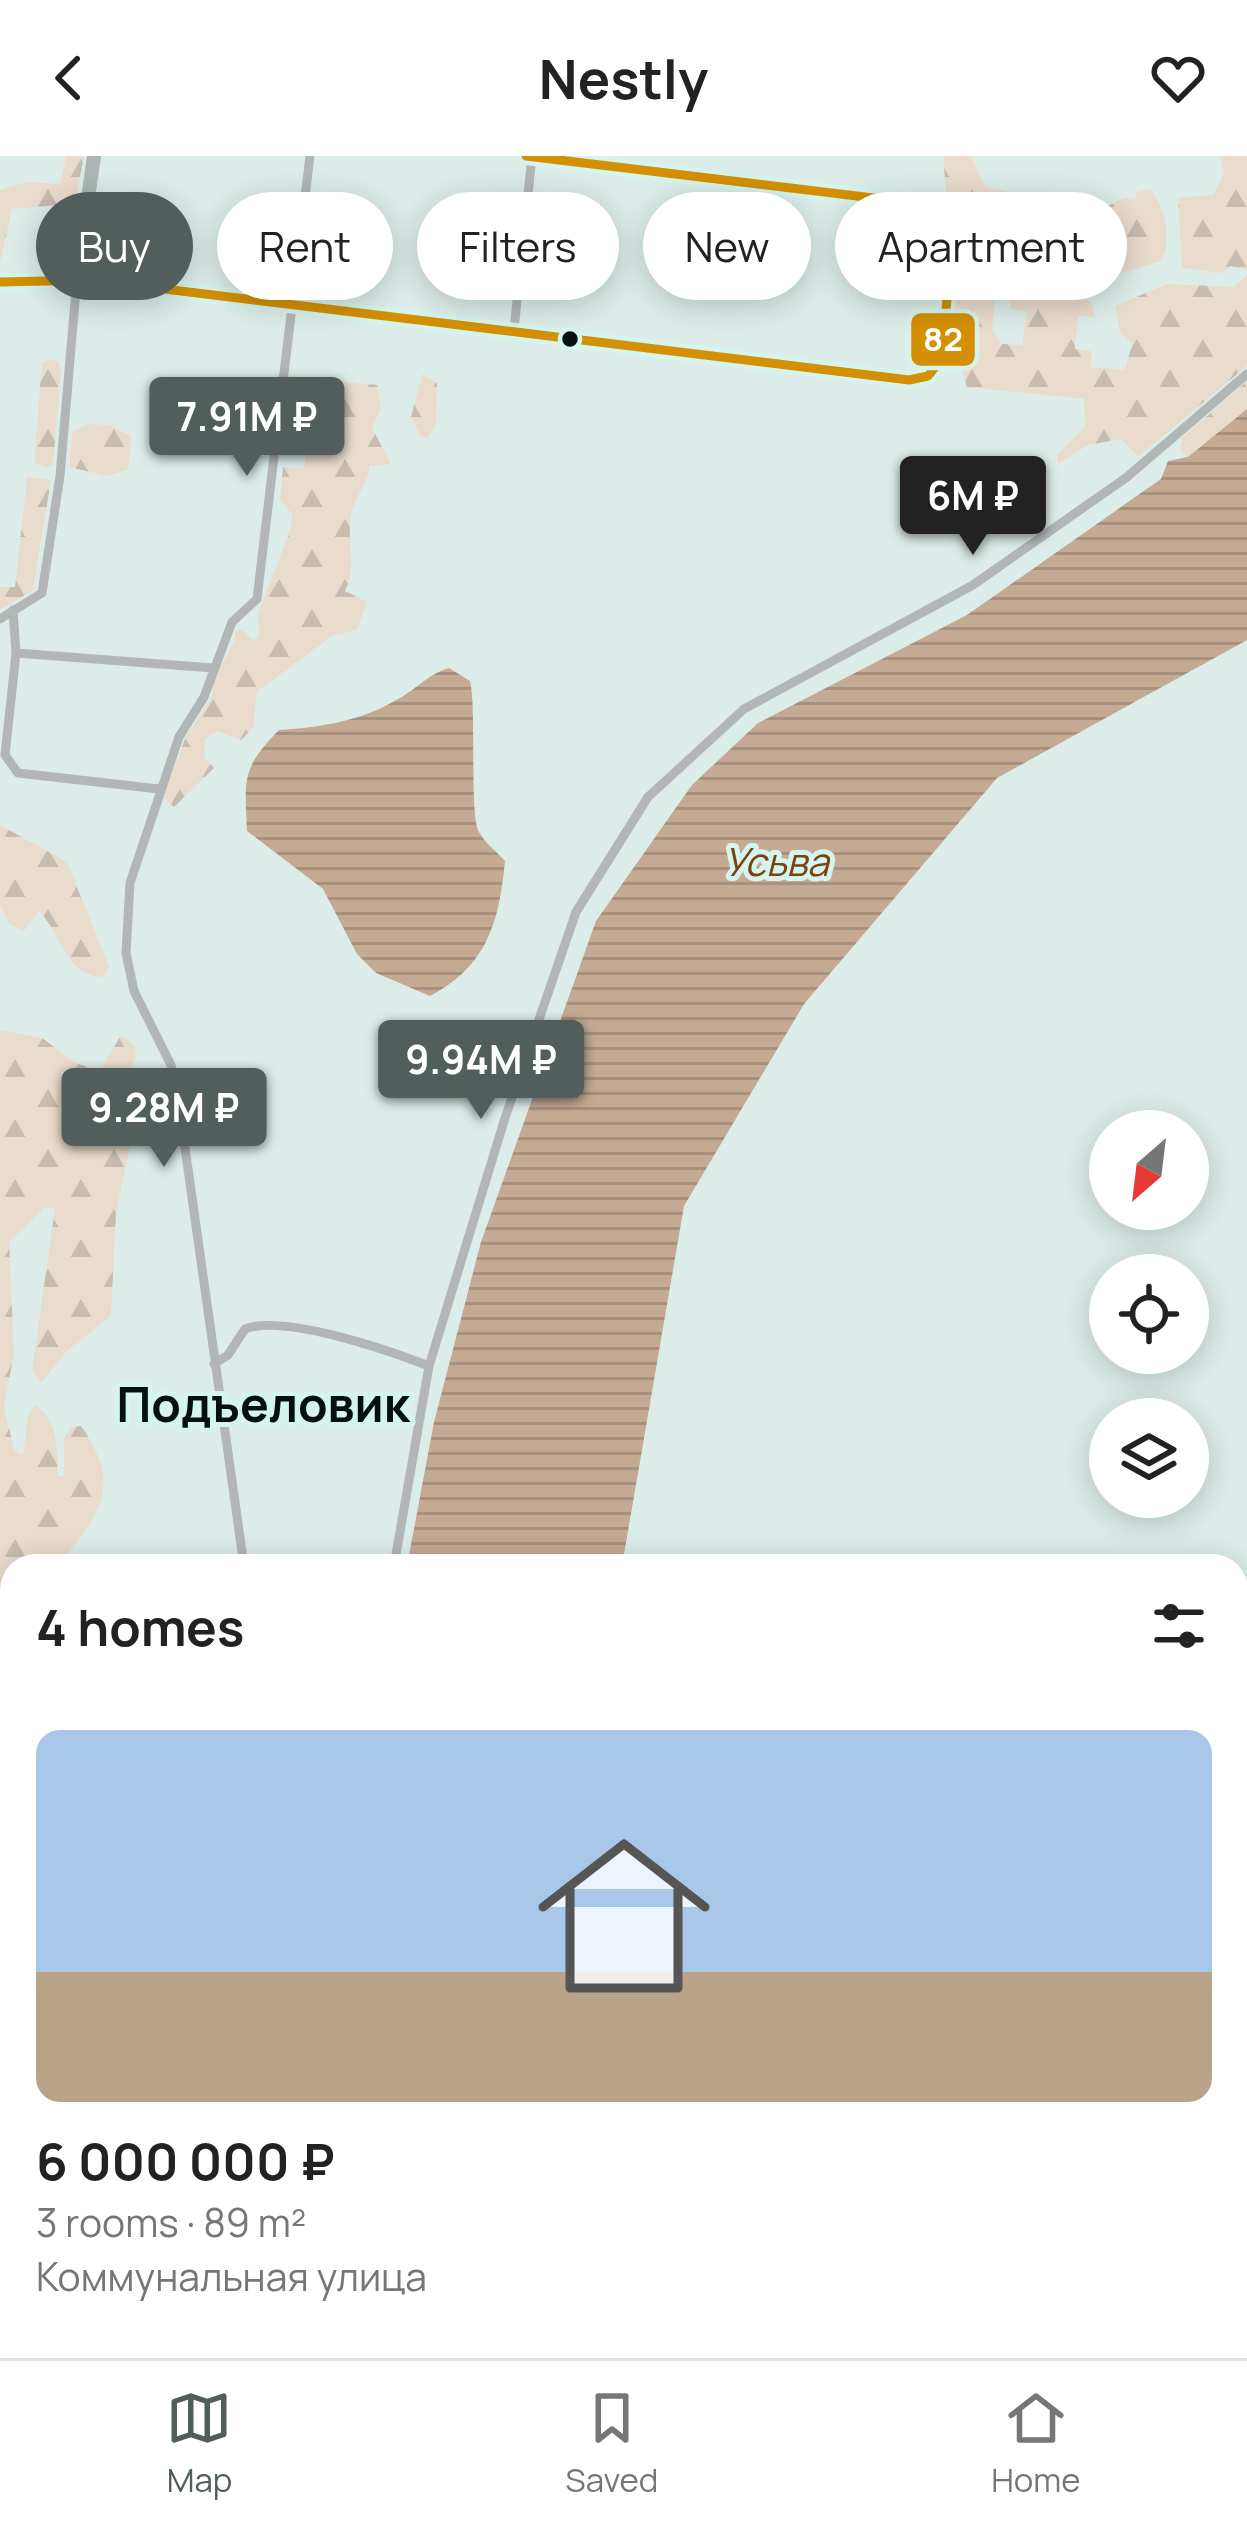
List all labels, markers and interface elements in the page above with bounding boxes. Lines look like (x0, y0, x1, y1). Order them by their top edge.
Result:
text: Nestly (539, 41, 708, 115)
icon: back (36, 45, 102, 111)
icon: heart (1145, 45, 1211, 111)
chip: Buy (36, 192, 193, 300)
chip: Rent (217, 192, 393, 300)
chip: Filters (417, 192, 619, 300)
chip: New (643, 192, 811, 300)
chip: Apartment (835, 192, 1127, 300)
line badge: 82 (909, 311, 977, 368)
text: 82 (923, 316, 963, 361)
unlabelled marker (559, 328, 581, 350)
pin: 7.91M ₽ (136, 377, 358, 479)
text: 7.91M ₽ (176, 389, 318, 443)
pin: 6M ₽ (902, 456, 1044, 558)
text: 6M ₽ (927, 468, 1019, 522)
water label: Усьва (723, 834, 831, 888)
pin: 9.94M ₽ (370, 1020, 592, 1122)
text: 9.94M ₽ (405, 1032, 557, 1086)
pin: 9.28M ₽ (53, 1068, 275, 1170)
text: 9.28M ₽ (89, 1080, 239, 1134)
north arrow (1089, 1110, 1209, 1230)
map controls (1089, 1110, 1209, 1518)
button: locate (1089, 1254, 1209, 1374)
district label: Подъеловик (117, 1371, 411, 1436)
button: layers (1089, 1398, 1209, 1518)
text: 4 homes (36, 1592, 244, 1661)
icon: filters (1146, 1593, 1212, 1659)
icon: home (516, 1808, 732, 2024)
text: 6 000 000 ₽ (36, 2126, 335, 2195)
text: 3 rooms · 89 m² (36, 2195, 306, 2249)
text: Коммунальная улица (36, 2249, 427, 2303)
tab: Map (166, 2385, 232, 2502)
tab: Saved (565, 2385, 658, 2502)
tab: Home (991, 2385, 1081, 2502)

